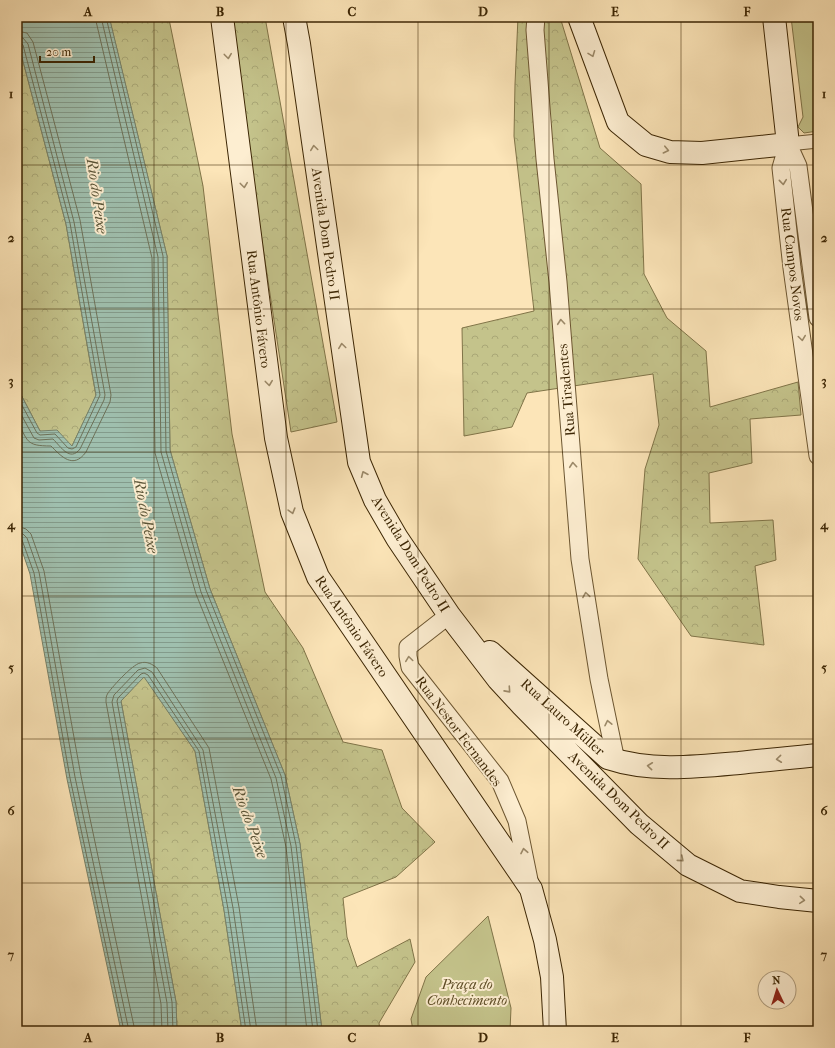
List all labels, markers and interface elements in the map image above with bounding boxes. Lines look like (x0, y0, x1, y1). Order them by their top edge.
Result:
text: A (83, 4, 93, 19)
text: B (216, 4, 225, 19)
text: C (348, 4, 357, 19)
text: D (478, 4, 488, 19)
text: E (611, 4, 619, 19)
text: F (743, 4, 751, 19)
scale bar (40, 38, 94, 64)
text: 20 m (46, 45, 71, 59)
one-way arrow (588, 50, 596, 57)
one-way arrow (223, 53, 232, 59)
text: 1 (9, 86, 14, 101)
text: 1 (822, 86, 827, 101)
one-way arrow (310, 145, 319, 151)
one-way arrow (663, 146, 669, 154)
water label: Rio do Peixe (83, 156, 111, 236)
street label: Avenida Dom Pedro II (308, 166, 343, 302)
one-way arrow (778, 179, 787, 185)
one-way arrow (239, 182, 248, 188)
street label: Rua Campos Novos (777, 206, 808, 322)
text: 2 (8, 230, 15, 245)
text: 2 (821, 230, 828, 245)
street label: Rua Antônio Fávero (243, 249, 274, 369)
one-way arrow (556, 319, 565, 325)
one-way arrow (797, 335, 806, 341)
one-way arrow (338, 343, 347, 349)
street label: Rua Tiradentes (554, 343, 579, 437)
text: 3 (8, 373, 14, 389)
text: 3 (821, 373, 827, 389)
one-way arrow (264, 380, 273, 386)
one-way arrow (568, 462, 577, 468)
one-way arrow (361, 471, 369, 479)
water label: Rio do Peixe (130, 476, 162, 556)
street label: Avenida Dom Pedro II (367, 492, 453, 616)
one-way arrow (287, 507, 296, 514)
text: 4 (6, 517, 16, 533)
text: 4 (819, 517, 829, 533)
street label: Rua Antônio Fávero (311, 572, 392, 680)
one-way arrow (582, 592, 591, 598)
one-way arrow (405, 655, 414, 662)
text: 5 (8, 660, 14, 675)
text: 5 (821, 660, 827, 675)
street label: Rua Nestor Fernandes (412, 673, 506, 790)
street label: Rua Lauro Müller (517, 675, 608, 760)
one-way arrow (503, 685, 510, 692)
one-way arrow (605, 719, 613, 726)
street label: Avenida Dom Pedro II (564, 747, 673, 853)
one-way arrow (776, 754, 782, 763)
one-way arrow (647, 762, 653, 771)
water label: Rio do Peixe (228, 783, 272, 861)
text: 6 (7, 803, 15, 818)
text: 6 (820, 803, 828, 818)
one-way arrow (520, 848, 529, 854)
one-way arrow (676, 854, 683, 861)
one-way arrow (799, 895, 805, 904)
text: 7 (7, 947, 15, 962)
text: 7 (820, 947, 828, 962)
north arrow (757, 970, 797, 1010)
text: N (772, 974, 782, 987)
park label: Praça do Conhecimento (427, 976, 507, 1009)
text: A (83, 1030, 93, 1045)
text: B (216, 1030, 225, 1045)
text: C (348, 1030, 357, 1045)
text: D (478, 1030, 488, 1045)
text: E (611, 1030, 619, 1045)
text: F (743, 1030, 751, 1045)

